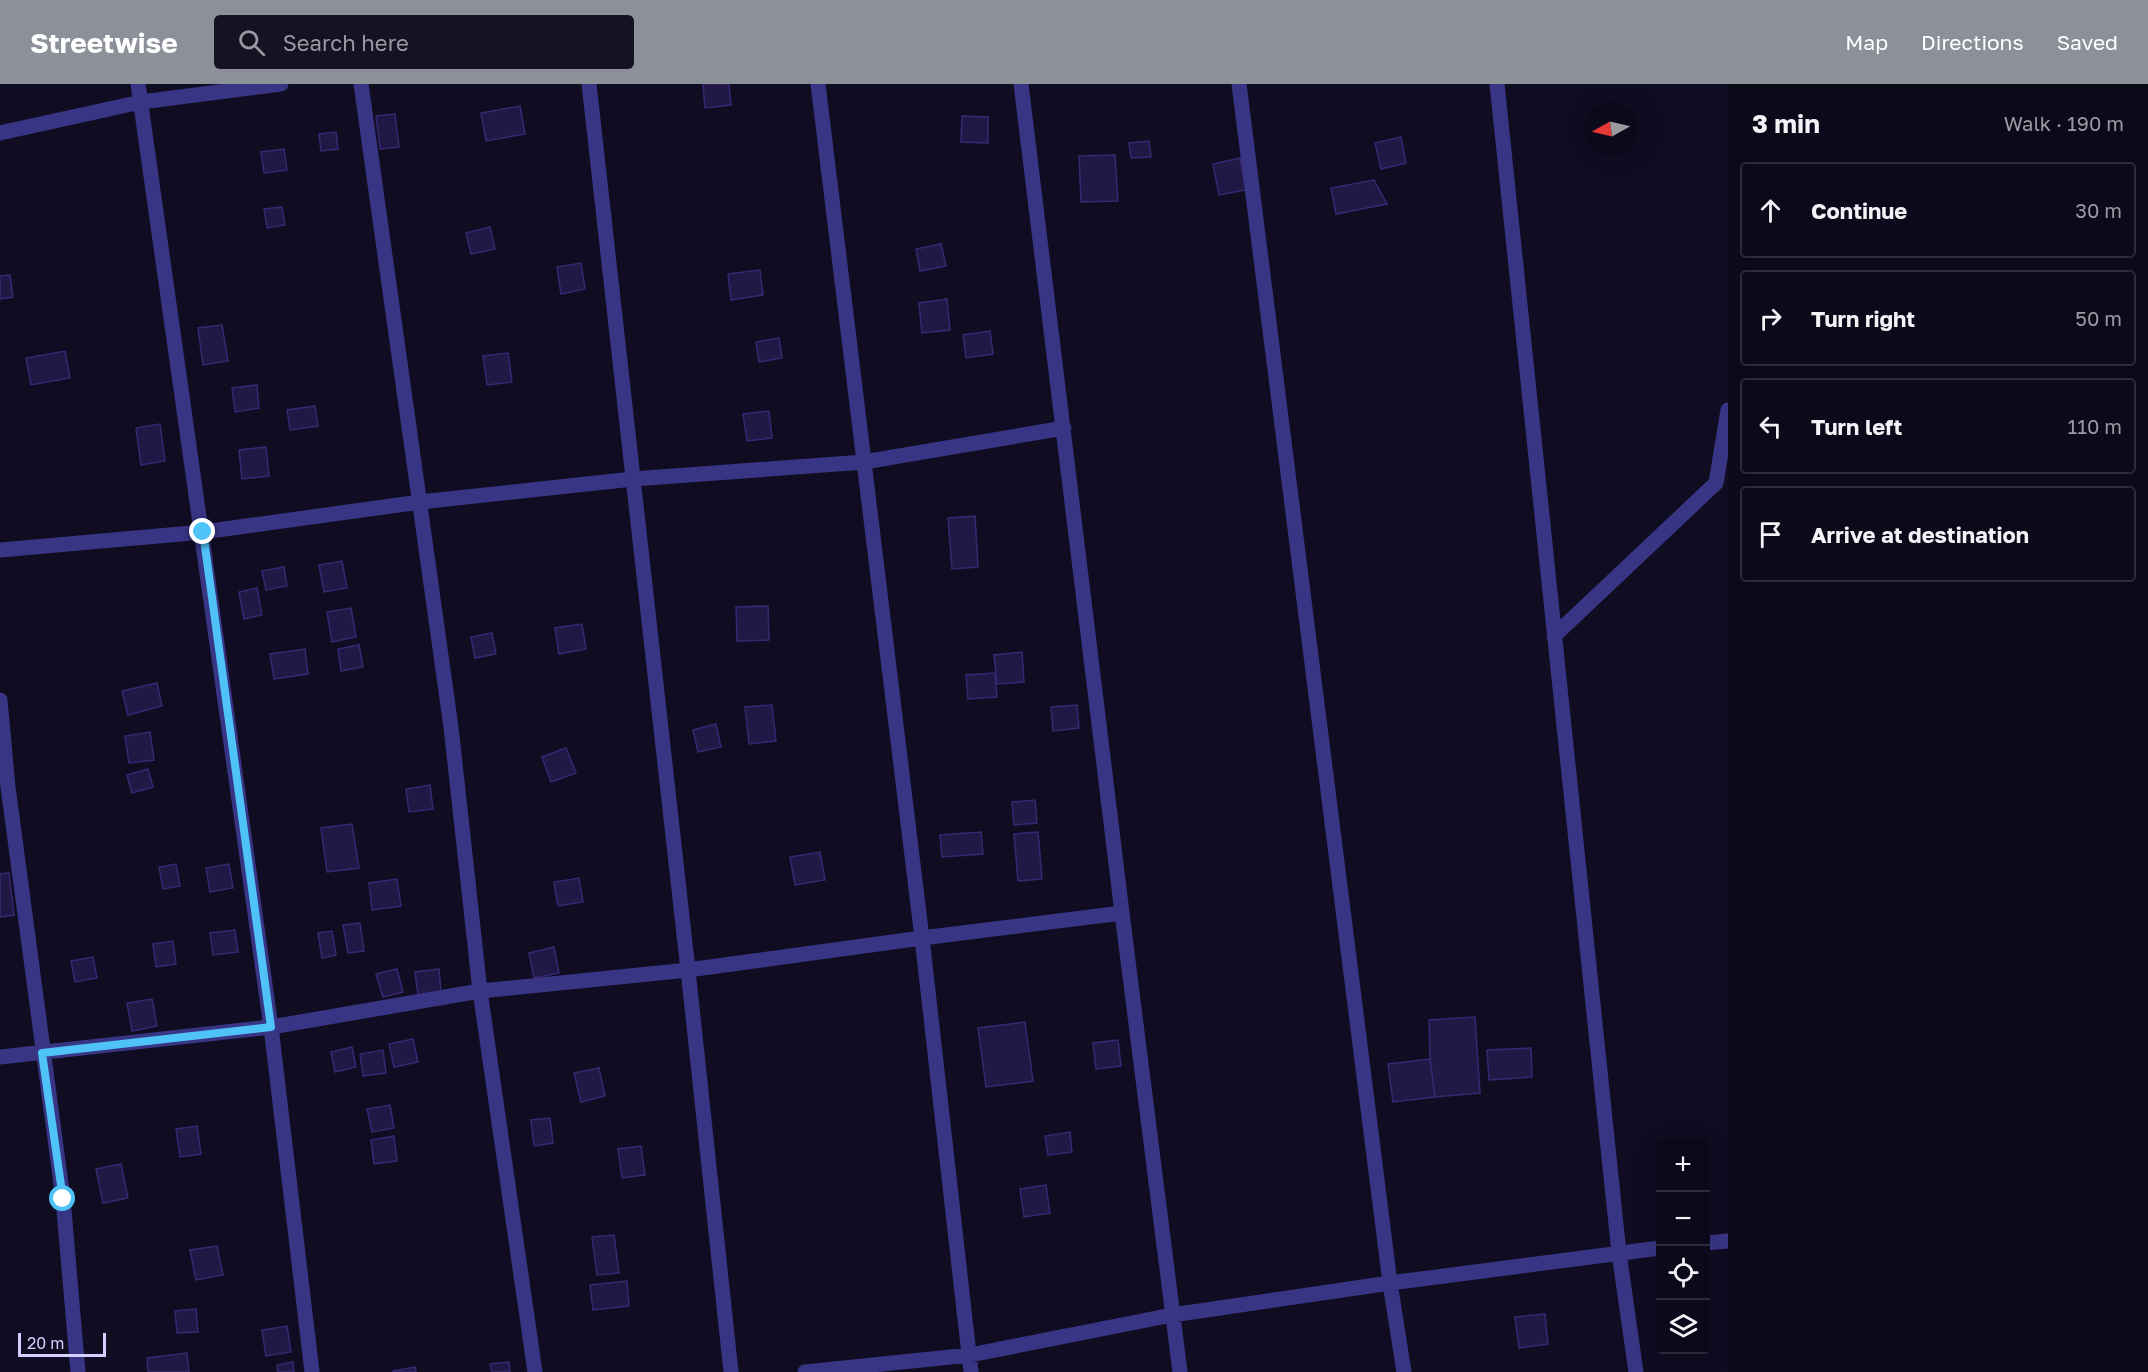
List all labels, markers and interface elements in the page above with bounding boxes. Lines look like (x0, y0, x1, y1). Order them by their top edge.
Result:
search box (214, 15, 634, 69)
text: Streetwise (30, 26, 178, 59)
icon: search (235, 26, 268, 59)
text: Search here (283, 29, 409, 56)
text: Map (1845, 29, 1888, 55)
text: Directions (1921, 29, 2024, 55)
text: Saved (2057, 29, 2118, 55)
north arrow (1584, 102, 1638, 156)
text: 3 min (1752, 108, 1820, 139)
text: Walk · 190 m (2004, 111, 2124, 135)
icon: ahead (1754, 194, 1787, 227)
text: Continue (1811, 197, 1907, 224)
text: 30 m (2075, 198, 2122, 222)
icon: right (1754, 302, 1787, 335)
text: Turn right (1811, 305, 1915, 332)
text: 50 m (2075, 306, 2122, 330)
icon: left (1754, 410, 1787, 443)
text: Turn left (1811, 413, 1902, 440)
text: 110 m (2068, 414, 2122, 438)
route end (189, 518, 215, 544)
icon: arrive (1754, 518, 1787, 551)
text: Arrive at destination (1811, 521, 2029, 548)
map controls (1656, 1138, 1710, 1354)
button: + (1656, 1138, 1710, 1192)
route start (49, 1185, 75, 1211)
button: − (1656, 1192, 1710, 1246)
button: locate (1656, 1246, 1710, 1300)
button: layers (1656, 1300, 1710, 1354)
scale bar (18, 1330, 106, 1358)
text: 20 m (27, 1333, 64, 1353)

